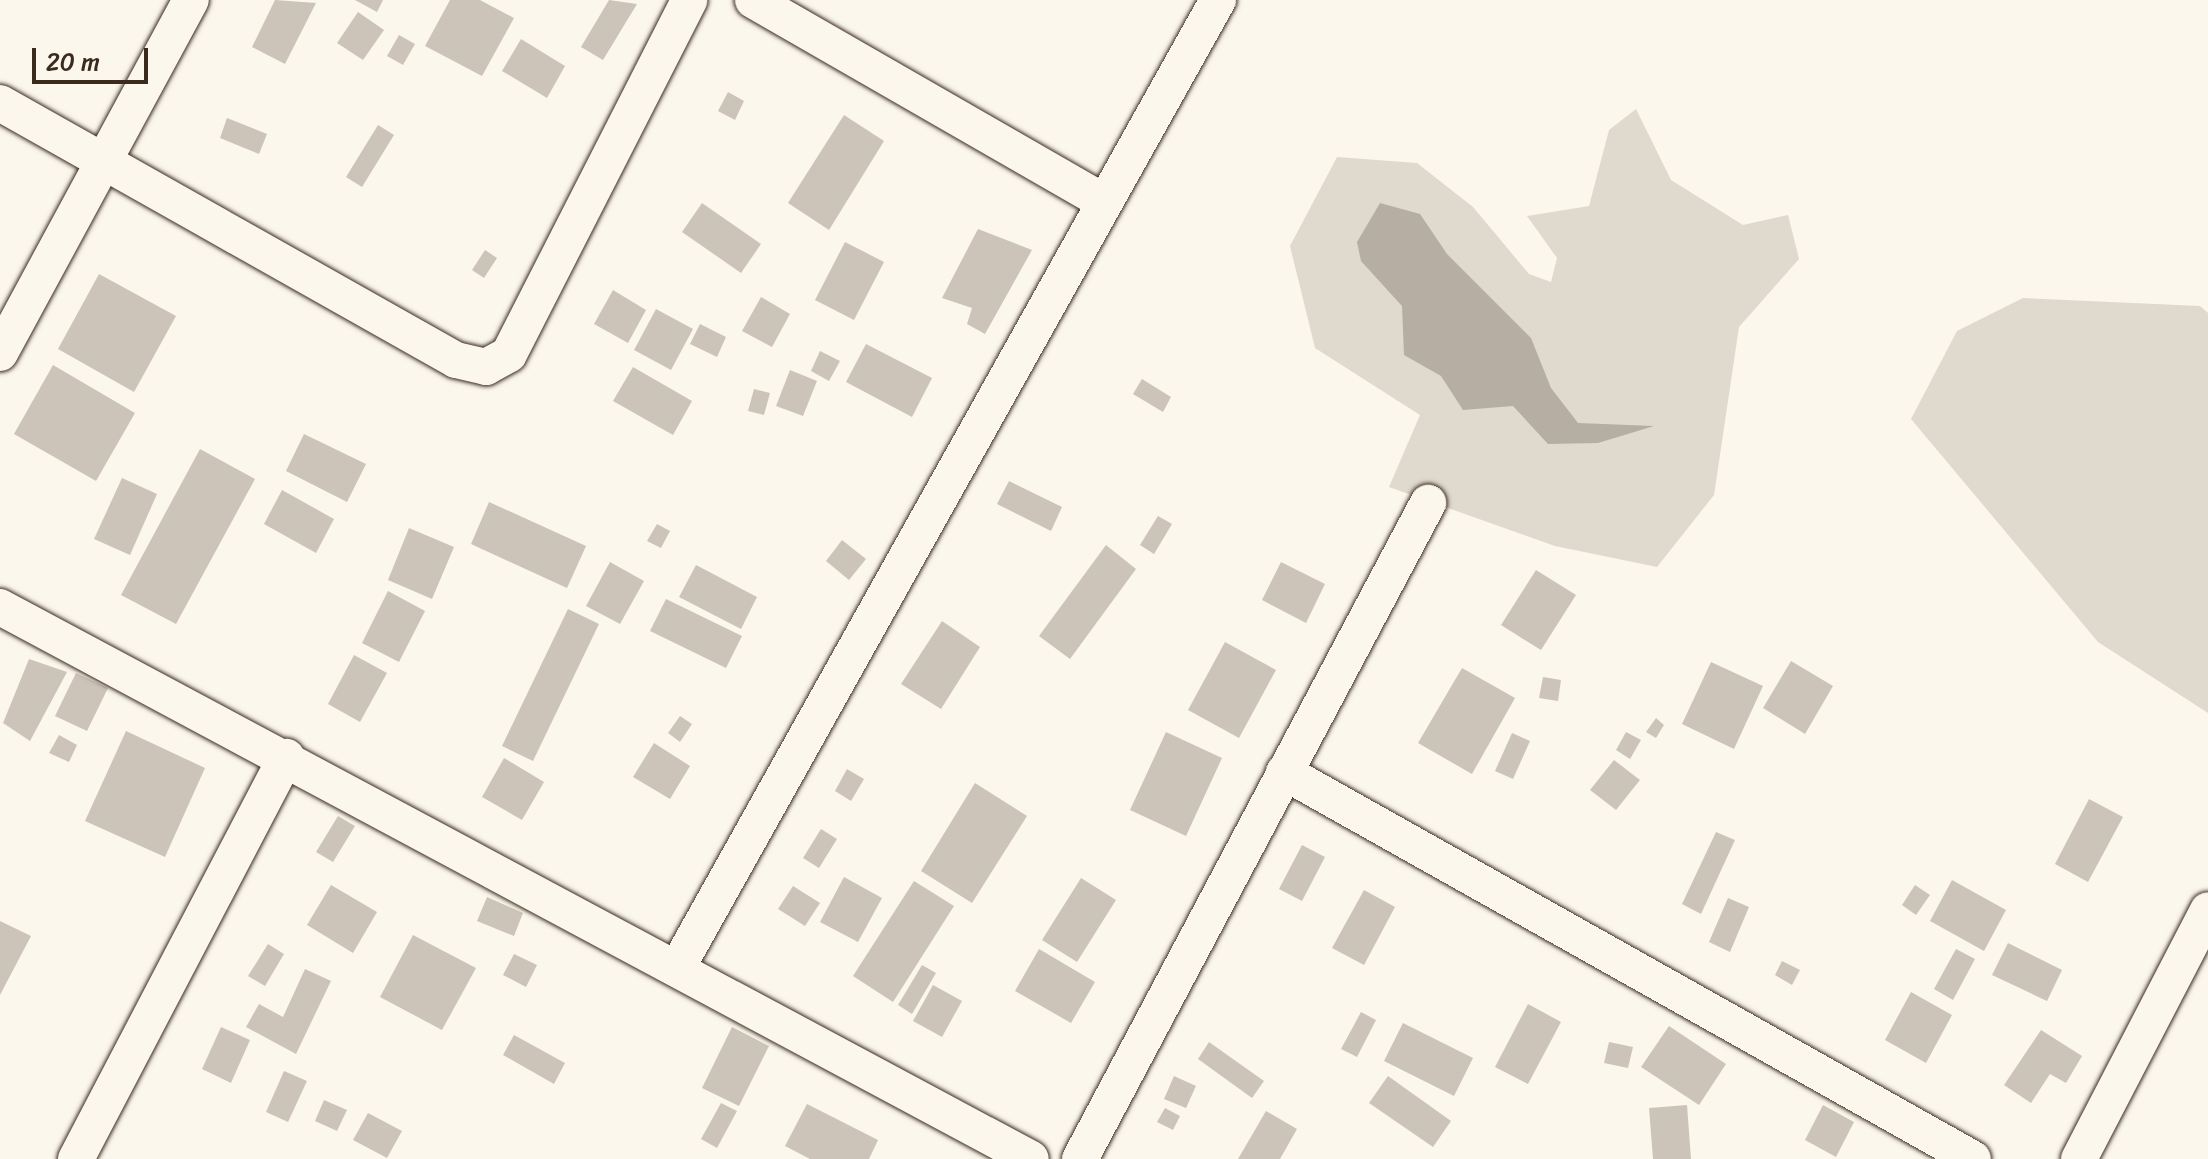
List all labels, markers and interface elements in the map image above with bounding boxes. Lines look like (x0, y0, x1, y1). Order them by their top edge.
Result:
scale bar (36, 32, 152, 82)
text: 20 m (46, 41, 100, 83)

